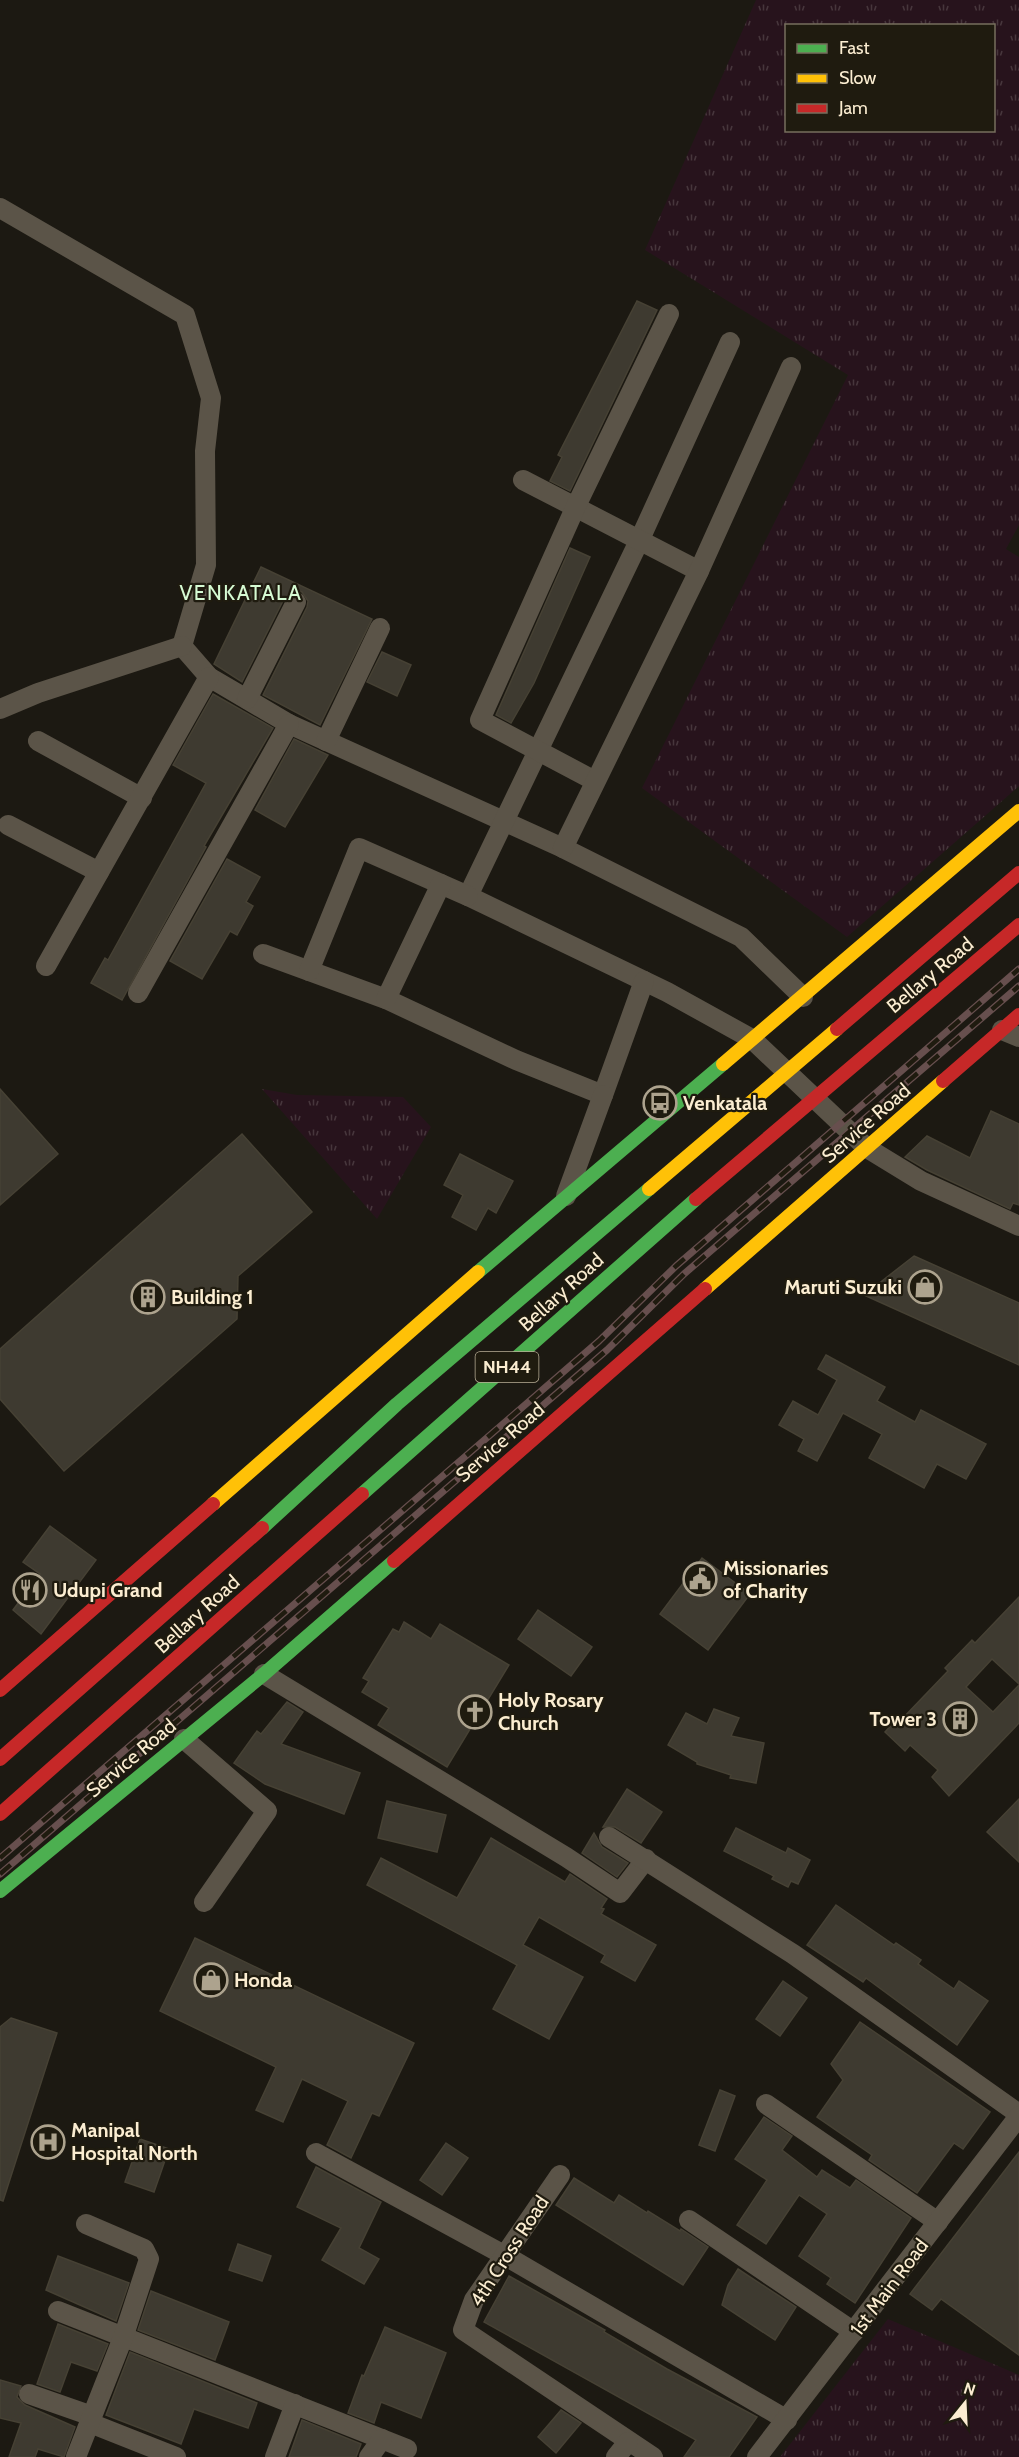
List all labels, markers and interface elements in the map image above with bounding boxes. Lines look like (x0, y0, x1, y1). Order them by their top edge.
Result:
legend (785, 24, 995, 132)
text: Fast (839, 37, 870, 59)
text: Slow (839, 67, 876, 89)
text: Jam (838, 97, 868, 119)
district label: VENKATALA (180, 580, 302, 605)
street label: Bellary Road (882, 932, 978, 1018)
street label: Service Road (817, 1078, 915, 1168)
bus stop icon: Venkatala (642, 1085, 678, 1121)
place label: Venkatala (683, 1091, 767, 1115)
street label: Bellary Road (514, 1248, 608, 1336)
shop icon: Maruti Suzuki (907, 1269, 943, 1305)
place label: Maruti Suzuki (784, 1275, 902, 1299)
building icon: Building 1 (130, 1279, 166, 1315)
place label: Building 1 (171, 1285, 254, 1309)
road number: NH44 (476, 1352, 538, 1382)
street label: Service Road (451, 1397, 549, 1487)
place label: Missionaries of Charity (723, 1556, 829, 1603)
public building icon: Missionaries of Charity (682, 1561, 718, 1597)
street label: Bellary Road (150, 1570, 244, 1658)
restaurant icon: Udupi Grand (12, 1572, 48, 1608)
place label: Udupi Grand (53, 1578, 162, 1602)
place label: Holy Rosary Church (498, 1688, 604, 1735)
church icon: Holy Rosary Church (457, 1694, 493, 1730)
building icon: Tower 3 (942, 1701, 978, 1737)
place label: Tower 3 (870, 1707, 937, 1731)
street label: Service Road (81, 1714, 181, 1802)
shop icon: Honda (193, 1962, 229, 1998)
place label: Honda (234, 1968, 292, 1992)
place label: Manipal Hospital North (71, 2118, 198, 2165)
hospital icon: Manipal Hospital North (30, 2124, 66, 2160)
street label: 4th Cross Road (464, 2191, 554, 2311)
street label: 1st Main Road (845, 2234, 933, 2340)
north arrow (935, 2373, 995, 2433)
text: N (961, 2378, 978, 2400)

